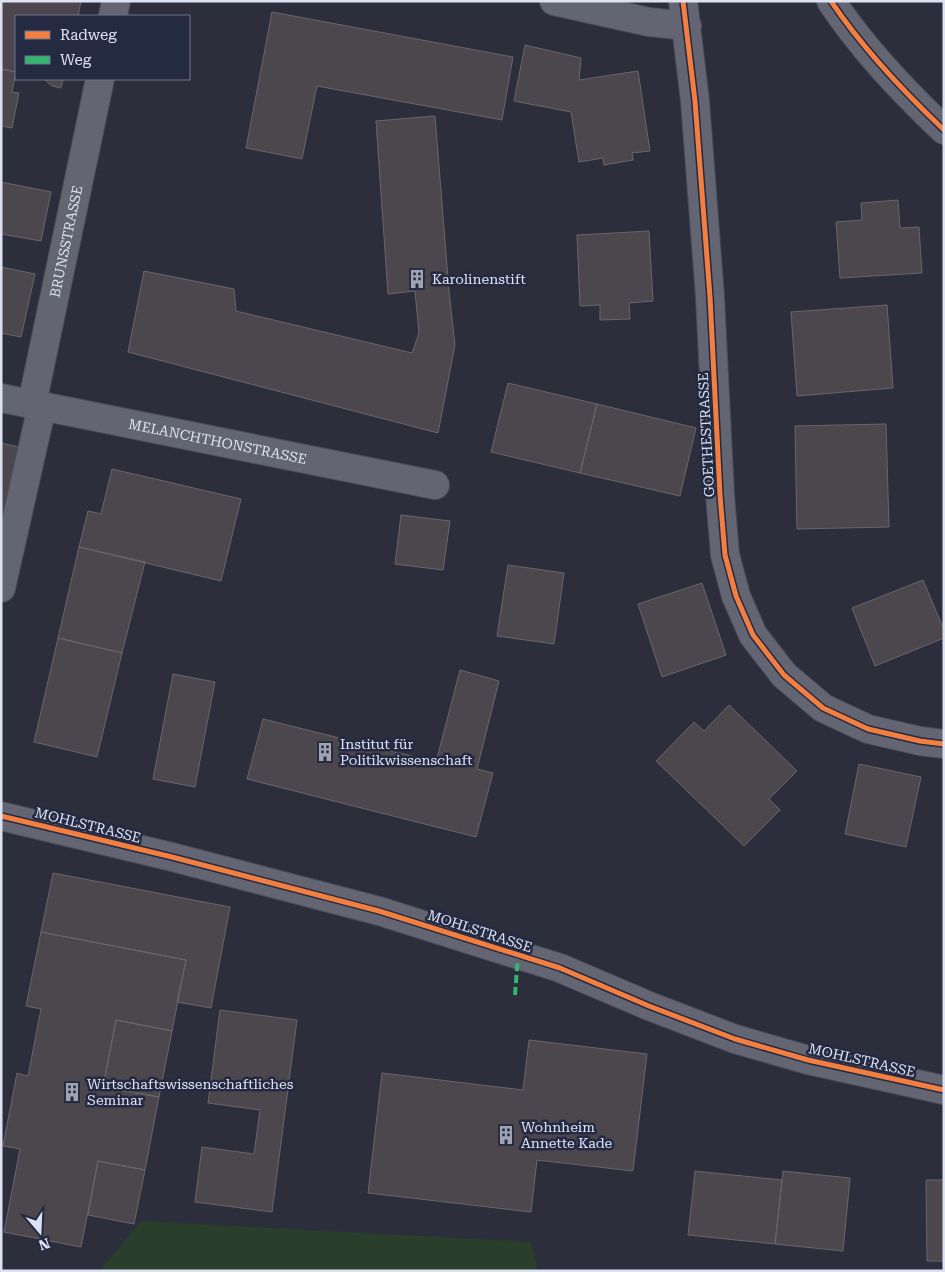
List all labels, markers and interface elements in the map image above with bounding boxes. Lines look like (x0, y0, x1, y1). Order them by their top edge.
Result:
legend (15, 15, 190, 80)
text: Radweg (60, 26, 117, 44)
text: Weg (60, 51, 92, 69)
street label: BRUNSSTRASSE (46, 184, 85, 299)
building icon: Karolinenstift (406, 268, 428, 290)
place label: Karolinenstift (432, 271, 526, 287)
street label: GOETHESTRASSE (695, 372, 717, 498)
street label: MELANCHTHONSTRASSE (127, 416, 308, 467)
place label: Institut für Politikwissenschaft (340, 736, 473, 768)
building icon: Institut für Politikwissenschaft (314, 741, 336, 763)
street label: MOHLSTRASSE (33, 804, 143, 846)
street label: MOHLSTRASSE (426, 907, 534, 955)
street label: MOHLSTRASSE (807, 1040, 917, 1080)
place label: Wirtschaftswissenschaftliches Seminar (87, 1076, 294, 1108)
building icon: Wirtschaftswissenschaftliches Seminar (61, 1081, 83, 1103)
place label: Wohnheim Annette Kade (521, 1119, 613, 1151)
building icon: Wohnheim Annette Kade (495, 1124, 517, 1146)
north arrow (15, 1207, 65, 1257)
text: N (36, 1235, 52, 1254)

